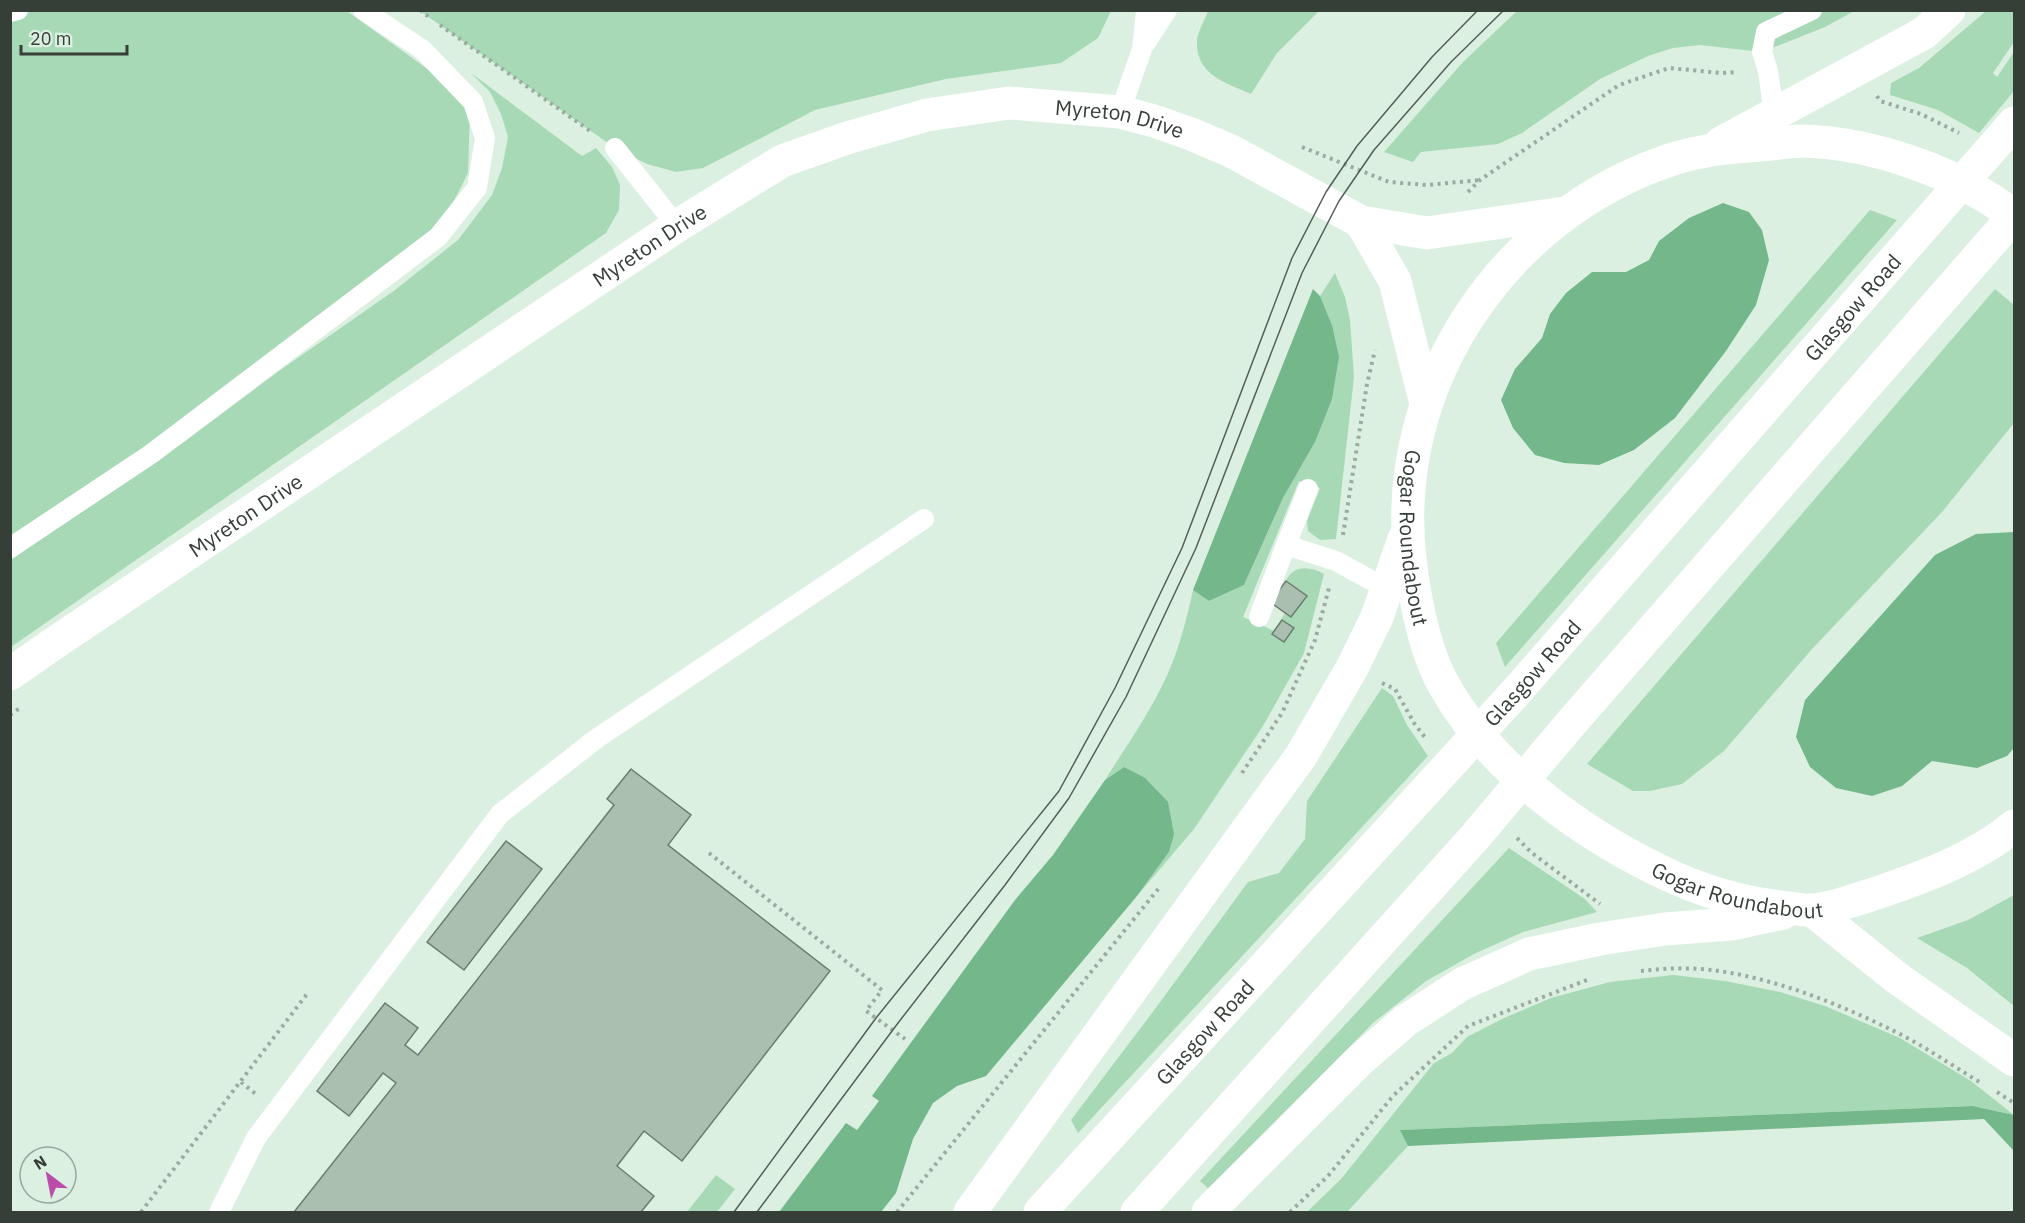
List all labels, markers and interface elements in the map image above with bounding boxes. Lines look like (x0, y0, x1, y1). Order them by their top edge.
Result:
scale bar (21, 18, 128, 56)
text: 20 m (30, 27, 72, 50)
street label: Myreton Drive (1054, 93, 1188, 145)
street label: Myreton Drive (587, 197, 712, 293)
street label: Glasgow Road (1798, 248, 1907, 367)
street label: Gogar Roundabout (1394, 448, 1435, 629)
street label: Myreton Drive (183, 467, 308, 563)
street label: Glasgow Road (1477, 614, 1587, 732)
street label: Gogar Roundabout (1647, 855, 1825, 924)
street label: Glasgow Road (1149, 973, 1260, 1091)
north arrow (18, 1145, 78, 1205)
text: N (30, 1151, 50, 1174)

